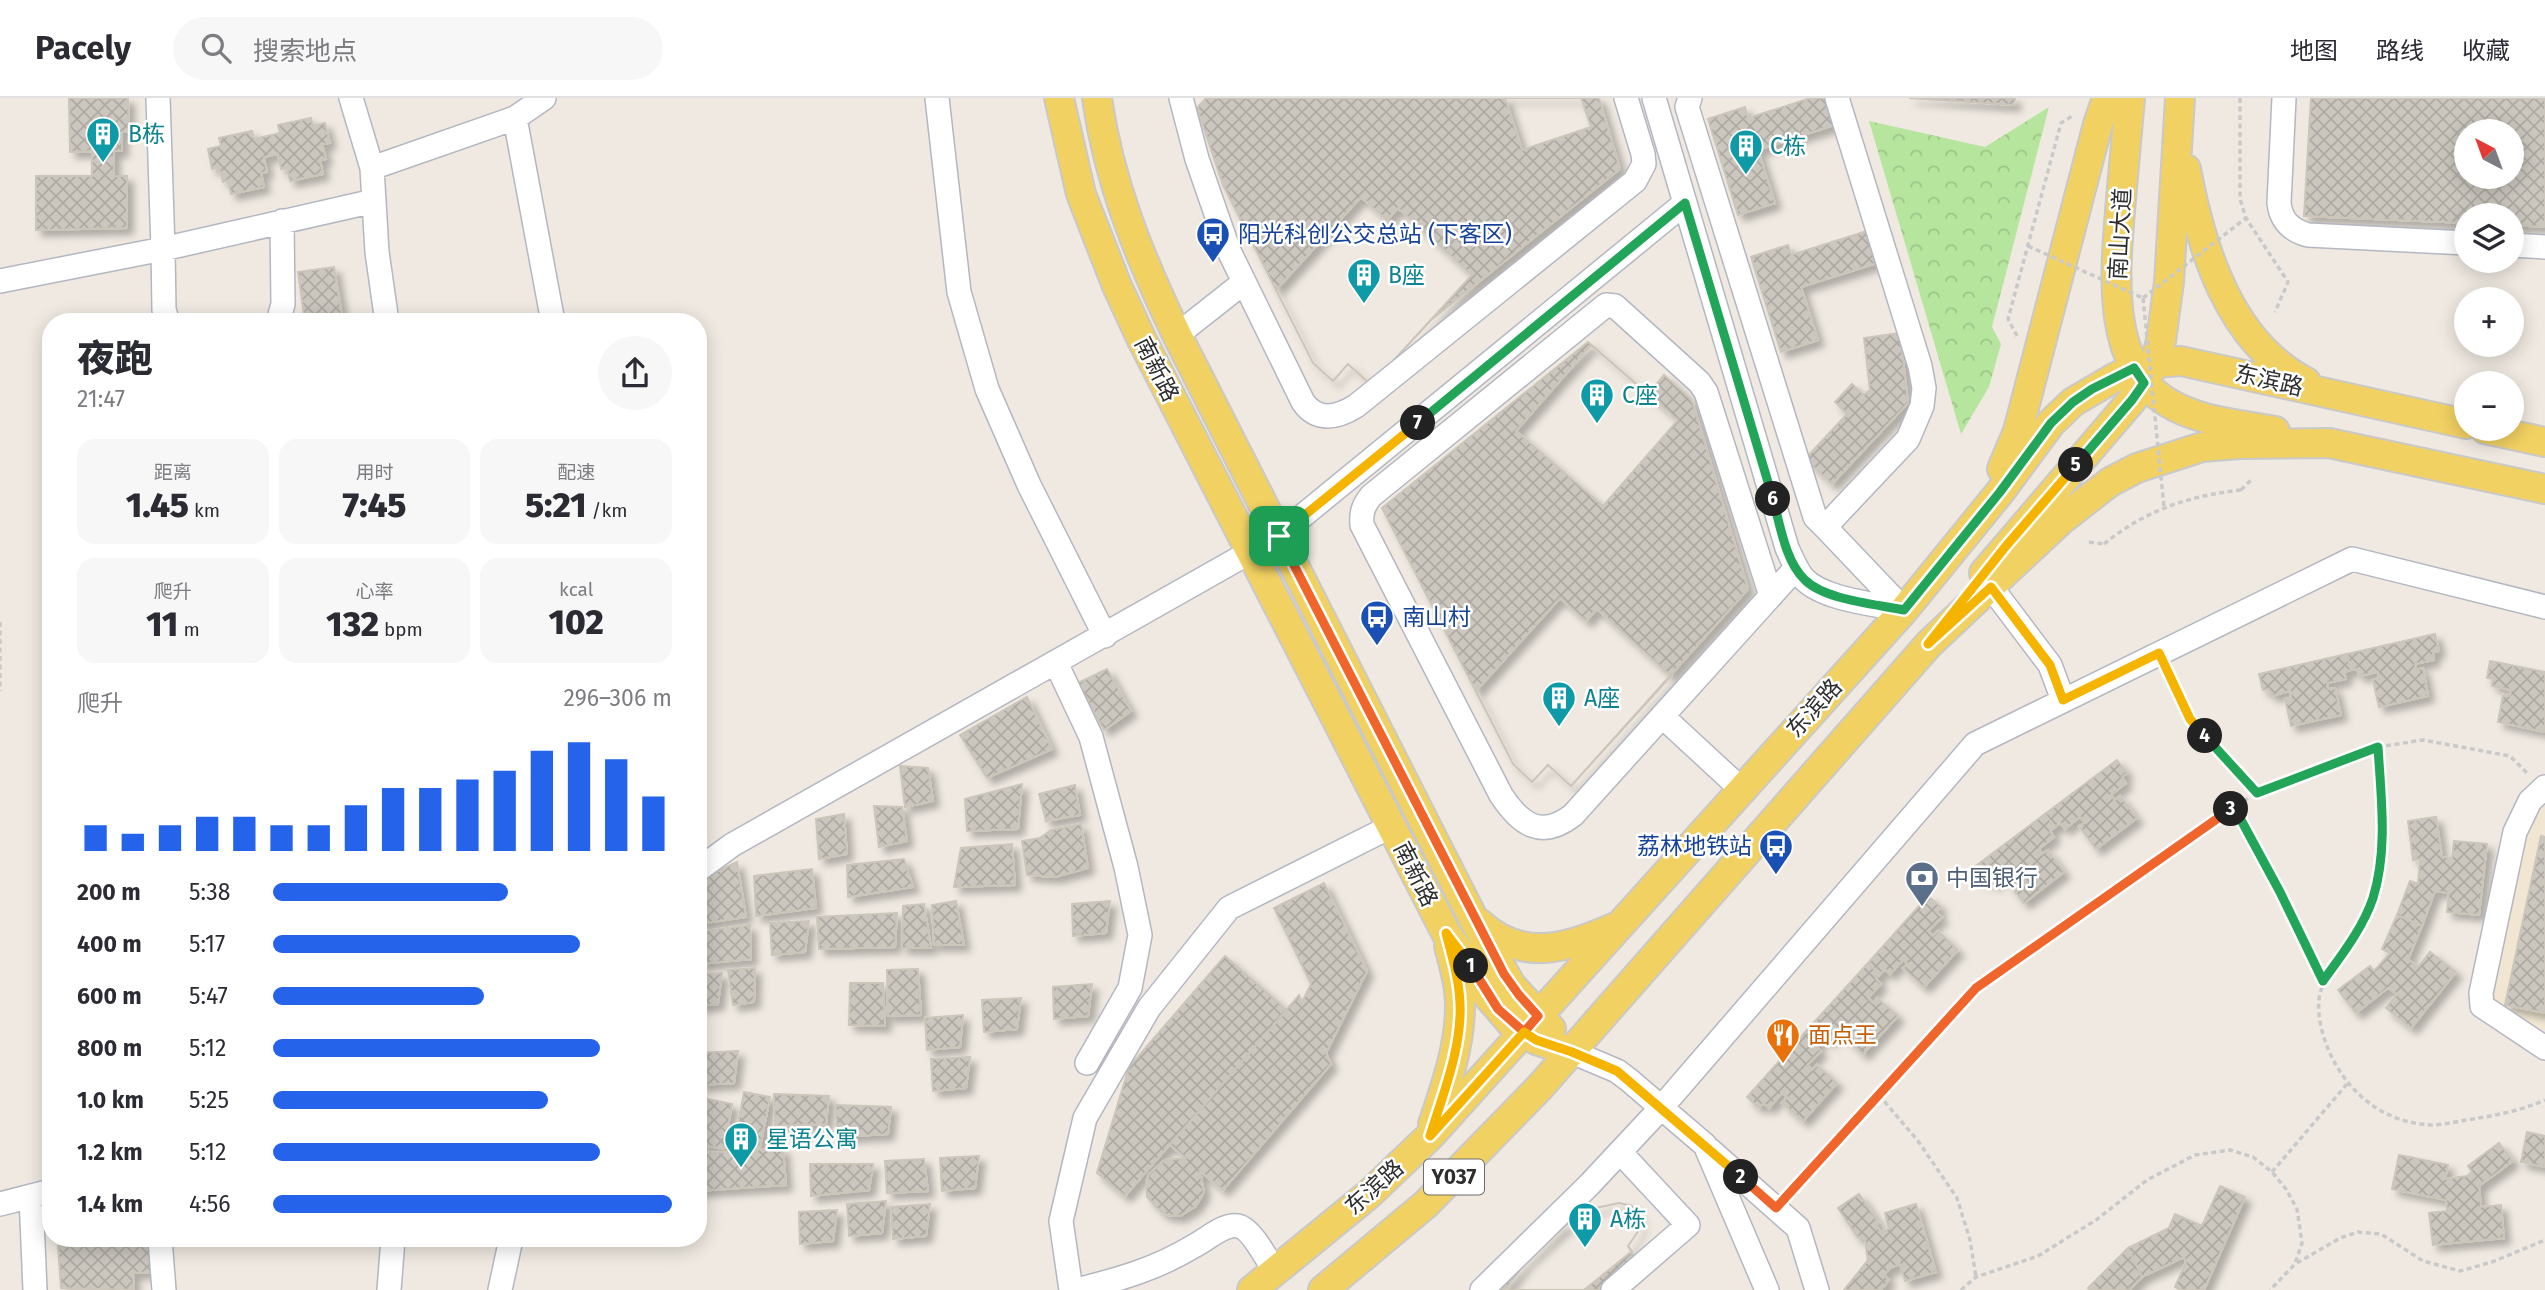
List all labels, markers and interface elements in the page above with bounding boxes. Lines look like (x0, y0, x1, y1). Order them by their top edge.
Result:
search box (173, 17, 663, 80)
text: Pacely (35, 28, 131, 68)
icon: search (197, 29, 235, 67)
text: 搜索地点 (253, 36, 357, 67)
text: 地图 (2290, 37, 2338, 65)
text: 路线 (2376, 37, 2424, 65)
text: 收藏 (2462, 37, 2510, 65)
building icon: B栋 (84, 115, 122, 164)
north arrow (2454, 119, 2524, 189)
map controls (2454, 119, 2524, 441)
place label: B栋 (128, 120, 165, 148)
building icon: C栋 (1727, 127, 1765, 176)
place label: C栋 (1770, 132, 1806, 160)
street label: 南山大道 (2104, 187, 2136, 281)
button: layers (2454, 203, 2524, 273)
bus stop icon: 阳光科创公交总站 (下客区) (1194, 215, 1232, 264)
place label: 阳光科创公交总站 (下客区) (1238, 220, 1512, 248)
building icon: B座 (1345, 256, 1383, 305)
place label: B座 (1388, 261, 1425, 289)
button: + (2454, 287, 2524, 357)
street label: 南新路 (1129, 332, 1185, 406)
text: 夜跑 (77, 336, 153, 382)
button: share (598, 336, 672, 410)
street label: 东滨路 (2232, 359, 2306, 401)
button: − (2454, 371, 2524, 441)
building icon: C座 (1578, 376, 1616, 425)
place label: C座 (1622, 381, 1658, 409)
text: 21:47 (77, 385, 125, 413)
pin: 7 (1400, 406, 1436, 440)
text: 7 (1413, 411, 1422, 434)
pin: 5 (2058, 448, 2094, 482)
text: 5 (2070, 453, 2081, 476)
text: 距离 (154, 461, 192, 484)
text: 用时 (355, 461, 394, 484)
text: 配速 (557, 461, 595, 484)
pin: 6 (1756, 482, 1790, 516)
text: 1.45 (126, 484, 189, 526)
text: 7:45 (343, 484, 406, 526)
text: 5:21 (525, 484, 587, 526)
text: 6 (1767, 487, 1778, 510)
text: km (189, 499, 220, 522)
text: /km (587, 499, 627, 522)
pin (1249, 506, 1309, 566)
icon: arrive (1260, 517, 1298, 555)
text: kcal (559, 578, 593, 601)
text: 爬升 (154, 580, 192, 603)
text: 心率 (355, 580, 394, 603)
bus stop icon: 南山村 (1358, 598, 1396, 647)
text: 102 (549, 601, 604, 643)
text: 11 (146, 603, 178, 645)
text: 132 (326, 603, 379, 645)
place label: 南山村 (1402, 603, 1471, 631)
text: m (178, 618, 200, 641)
text: bpm (379, 618, 423, 641)
street label: 东滨路 (1781, 673, 1847, 743)
building icon: A座 (1540, 679, 1578, 728)
text: 296–306 m (564, 684, 672, 712)
place label: A座 (1584, 684, 1620, 712)
text: 爬升 (77, 689, 123, 717)
pin: 4 (2188, 718, 2222, 754)
text: 4 (2199, 724, 2210, 747)
pin: 3 (2214, 792, 2248, 826)
text: 3 (2226, 797, 2235, 820)
bus stop icon: 荔林地铁站 (1757, 827, 1795, 876)
place label: 荔林地铁站 (1637, 832, 1752, 860)
street label: 南新路 (1388, 837, 1444, 911)
bank icon: 中国银行 (1903, 859, 1941, 908)
place label: 中国银行 (1946, 864, 2038, 892)
text: 200 m (77, 878, 141, 906)
text: 5:38 (189, 878, 230, 906)
text: 400 m (77, 930, 142, 958)
text: 5:17 (189, 930, 225, 958)
pin: 1 (1454, 948, 1488, 984)
text: 1 (1466, 954, 1475, 977)
text: 600 m (77, 982, 142, 1010)
text: 5:47 (189, 982, 228, 1010)
restaurant icon: 面点王 (1764, 1016, 1802, 1065)
place label: 面点王 (1808, 1021, 1877, 1049)
text: 800 m (77, 1034, 142, 1062)
text: 5:12 (189, 1034, 226, 1062)
text: 1.0 km (77, 1086, 144, 1114)
text: 5:25 (189, 1086, 229, 1114)
building icon: 星语公寓 (722, 1120, 760, 1169)
place label: 星语公寓 (766, 1125, 858, 1153)
text: 1.2 km (77, 1138, 143, 1166)
text: 5:12 (189, 1138, 226, 1166)
street label: 东滨路 (1339, 1154, 1409, 1220)
road number: Y037 (1424, 1160, 1484, 1194)
pin: 2 (1724, 1160, 1758, 1194)
text: 2 (1736, 1165, 1745, 1188)
text: 1.4 km (77, 1190, 143, 1218)
text: 4:56 (189, 1190, 231, 1218)
building icon: A栋 (1566, 1200, 1604, 1249)
place label: A栋 (1610, 1205, 1646, 1233)

